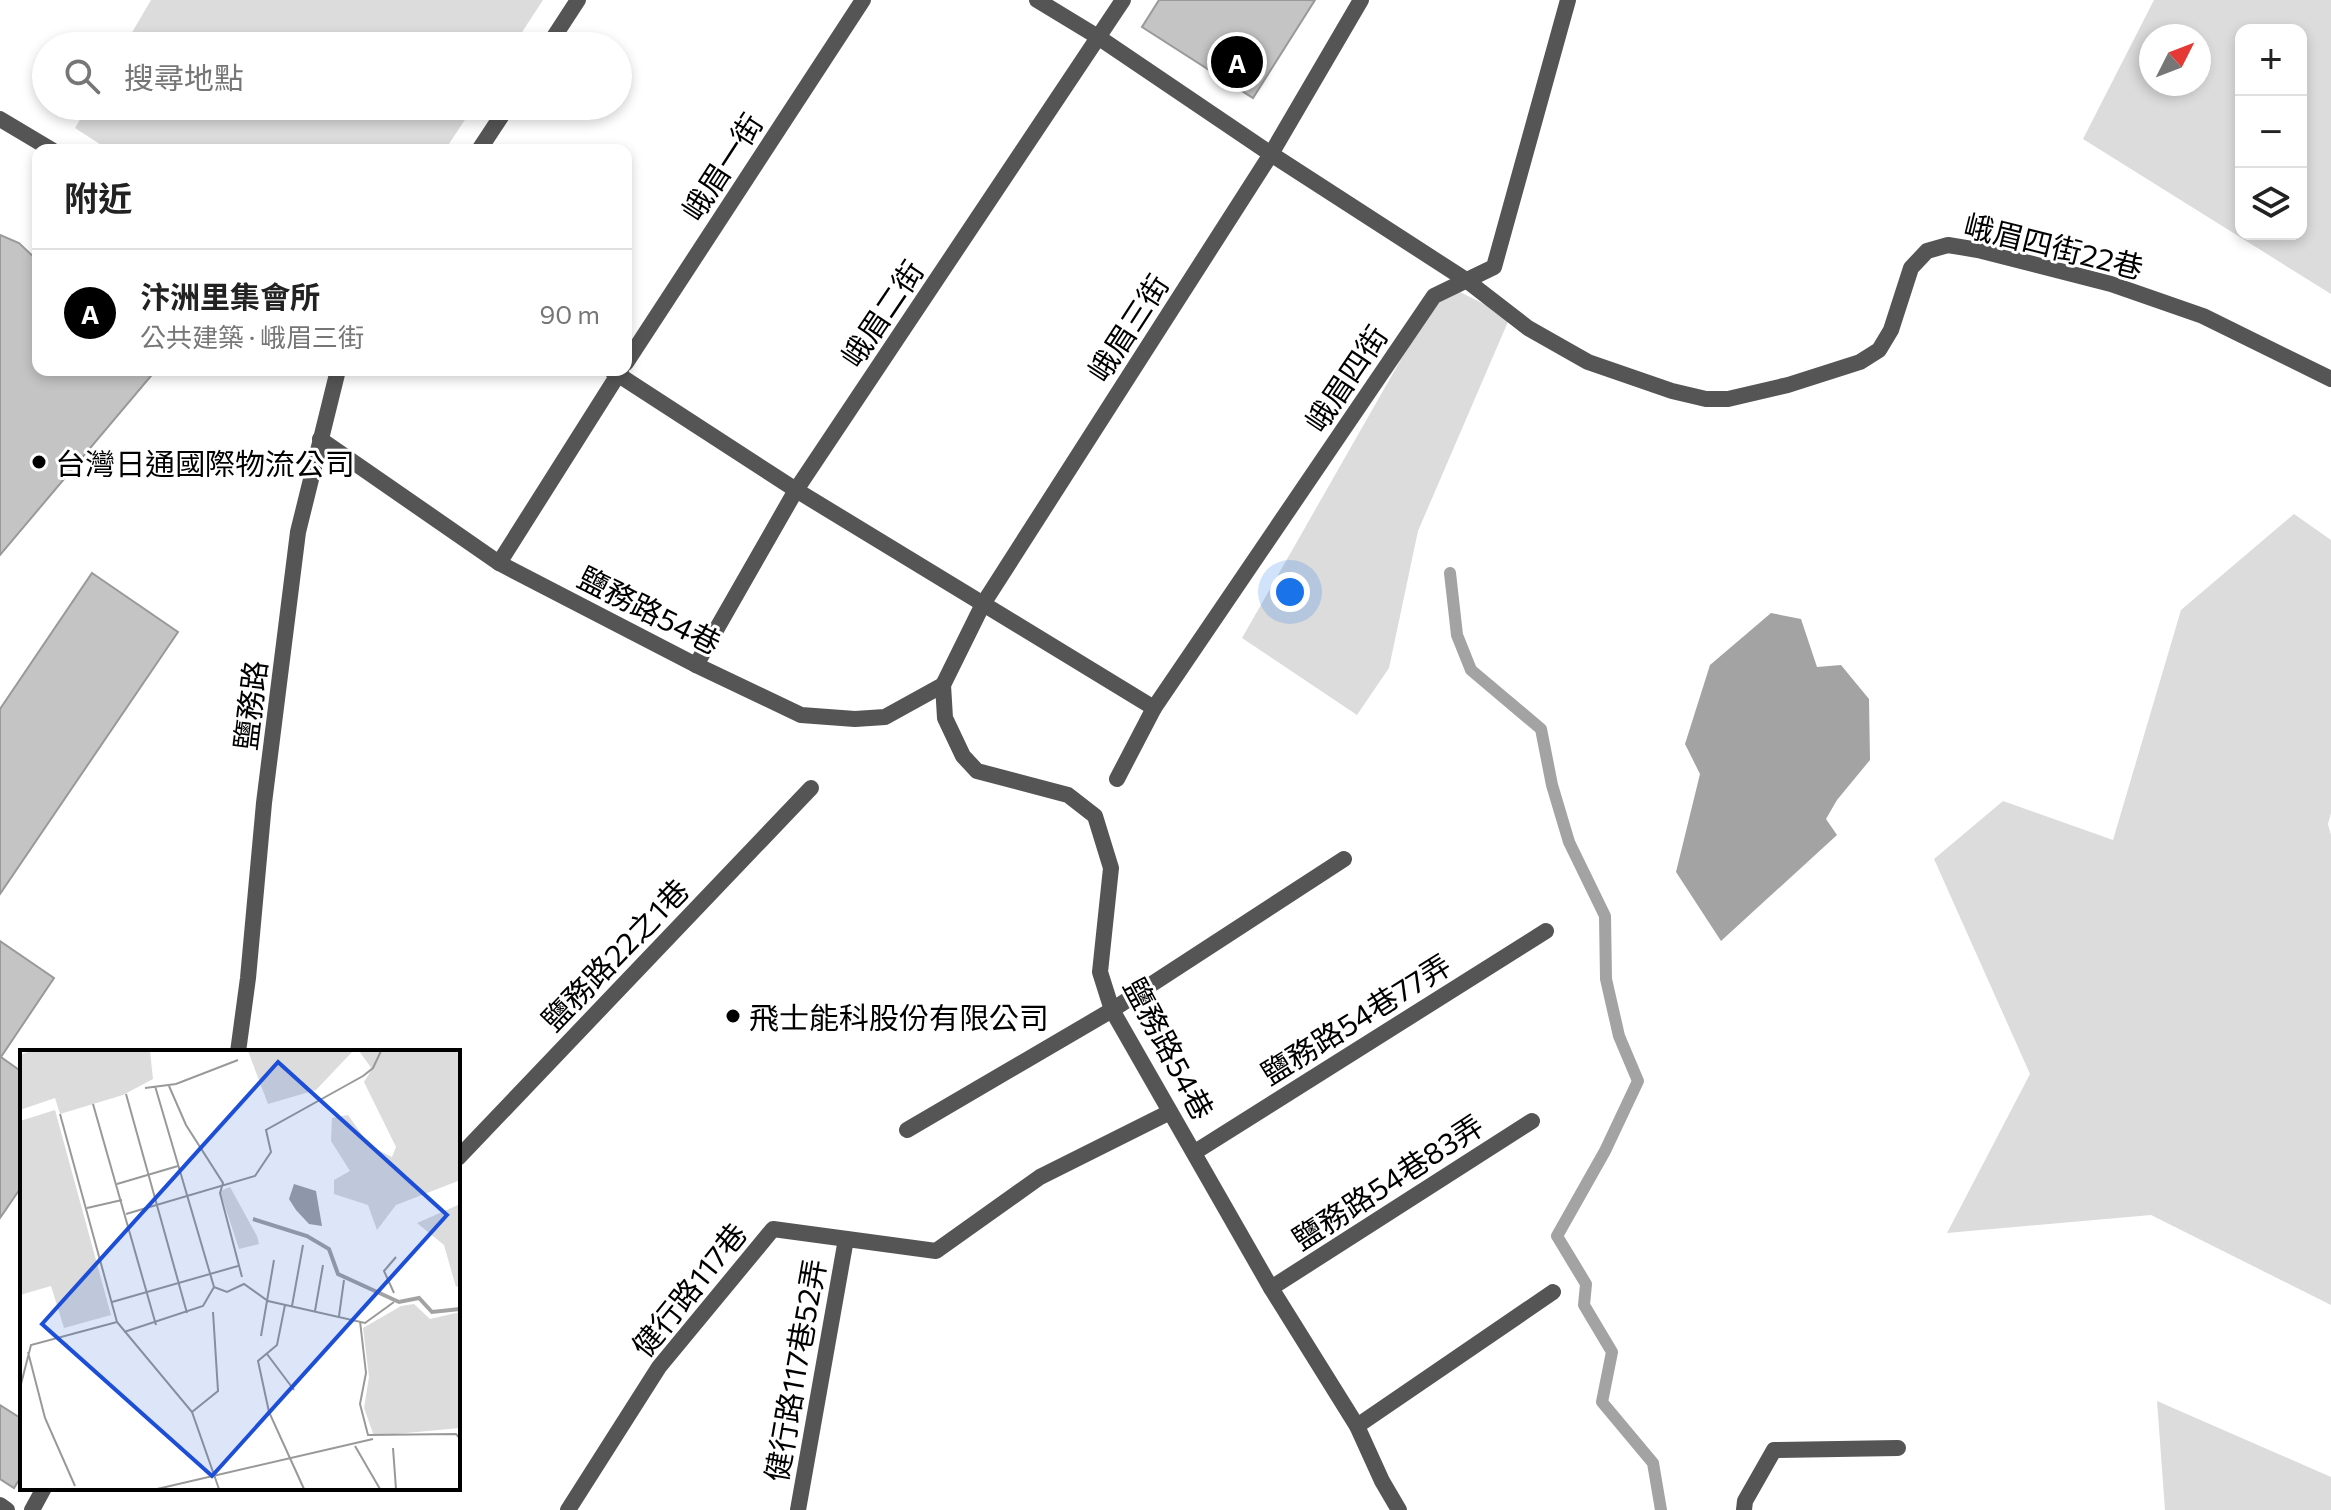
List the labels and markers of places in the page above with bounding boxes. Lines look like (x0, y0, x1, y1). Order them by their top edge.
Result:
pin: A (1211, 32, 1263, 92)
place label: 台灣日通國際物流公司 (55, 444, 355, 481)
marker: 台灣日通國際物流公司 (30, 453, 48, 471)
place label: 飛士能科股份有限公司 (749, 998, 1049, 1035)
marker: 飛士能科股份有限公司 (724, 1007, 742, 1025)

